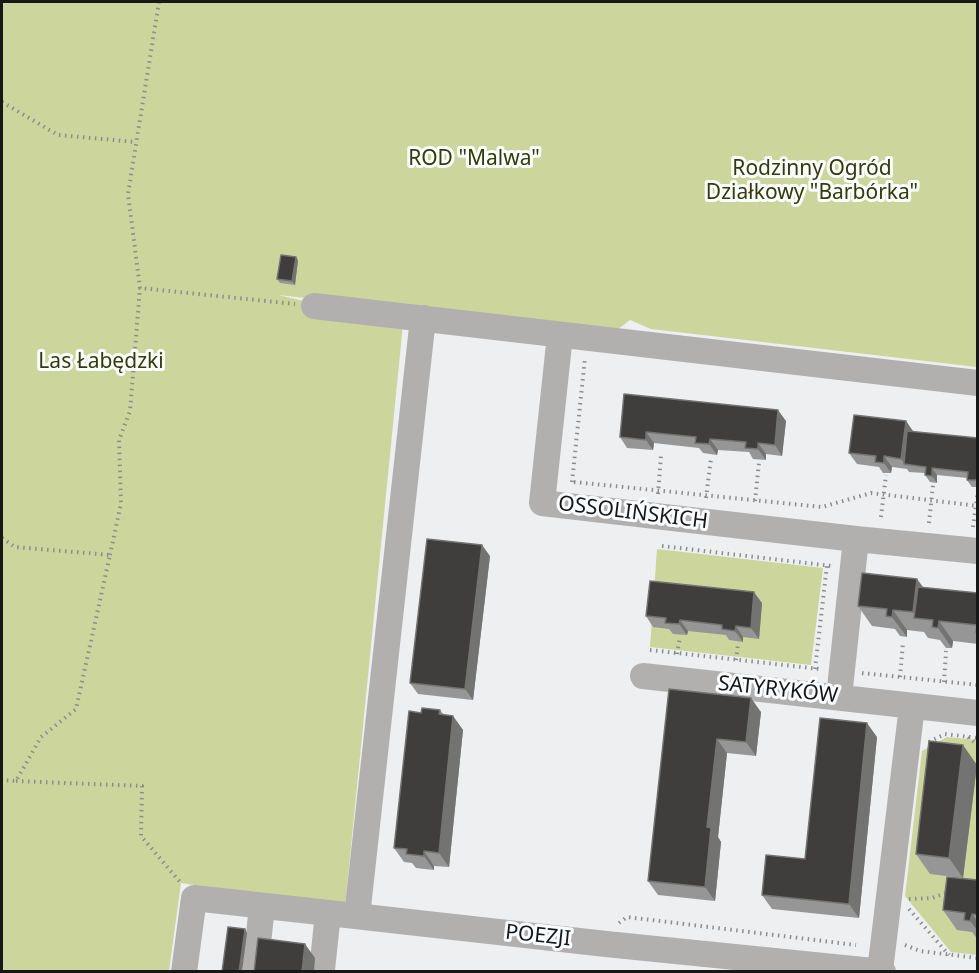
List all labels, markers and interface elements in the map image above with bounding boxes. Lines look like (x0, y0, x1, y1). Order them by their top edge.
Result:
park label: ROD "Malwa" (408, 146, 540, 172)
park label: Rodzinny Ogród Działkowy "Barbórka" (706, 156, 918, 206)
park label: Las Łabędzki (38, 349, 164, 375)
street label: OSSOLIŃSKICH (557, 491, 709, 535)
street label: SATYRYKÓW (717, 671, 839, 709)
street label: POEZJI (504, 920, 572, 952)

